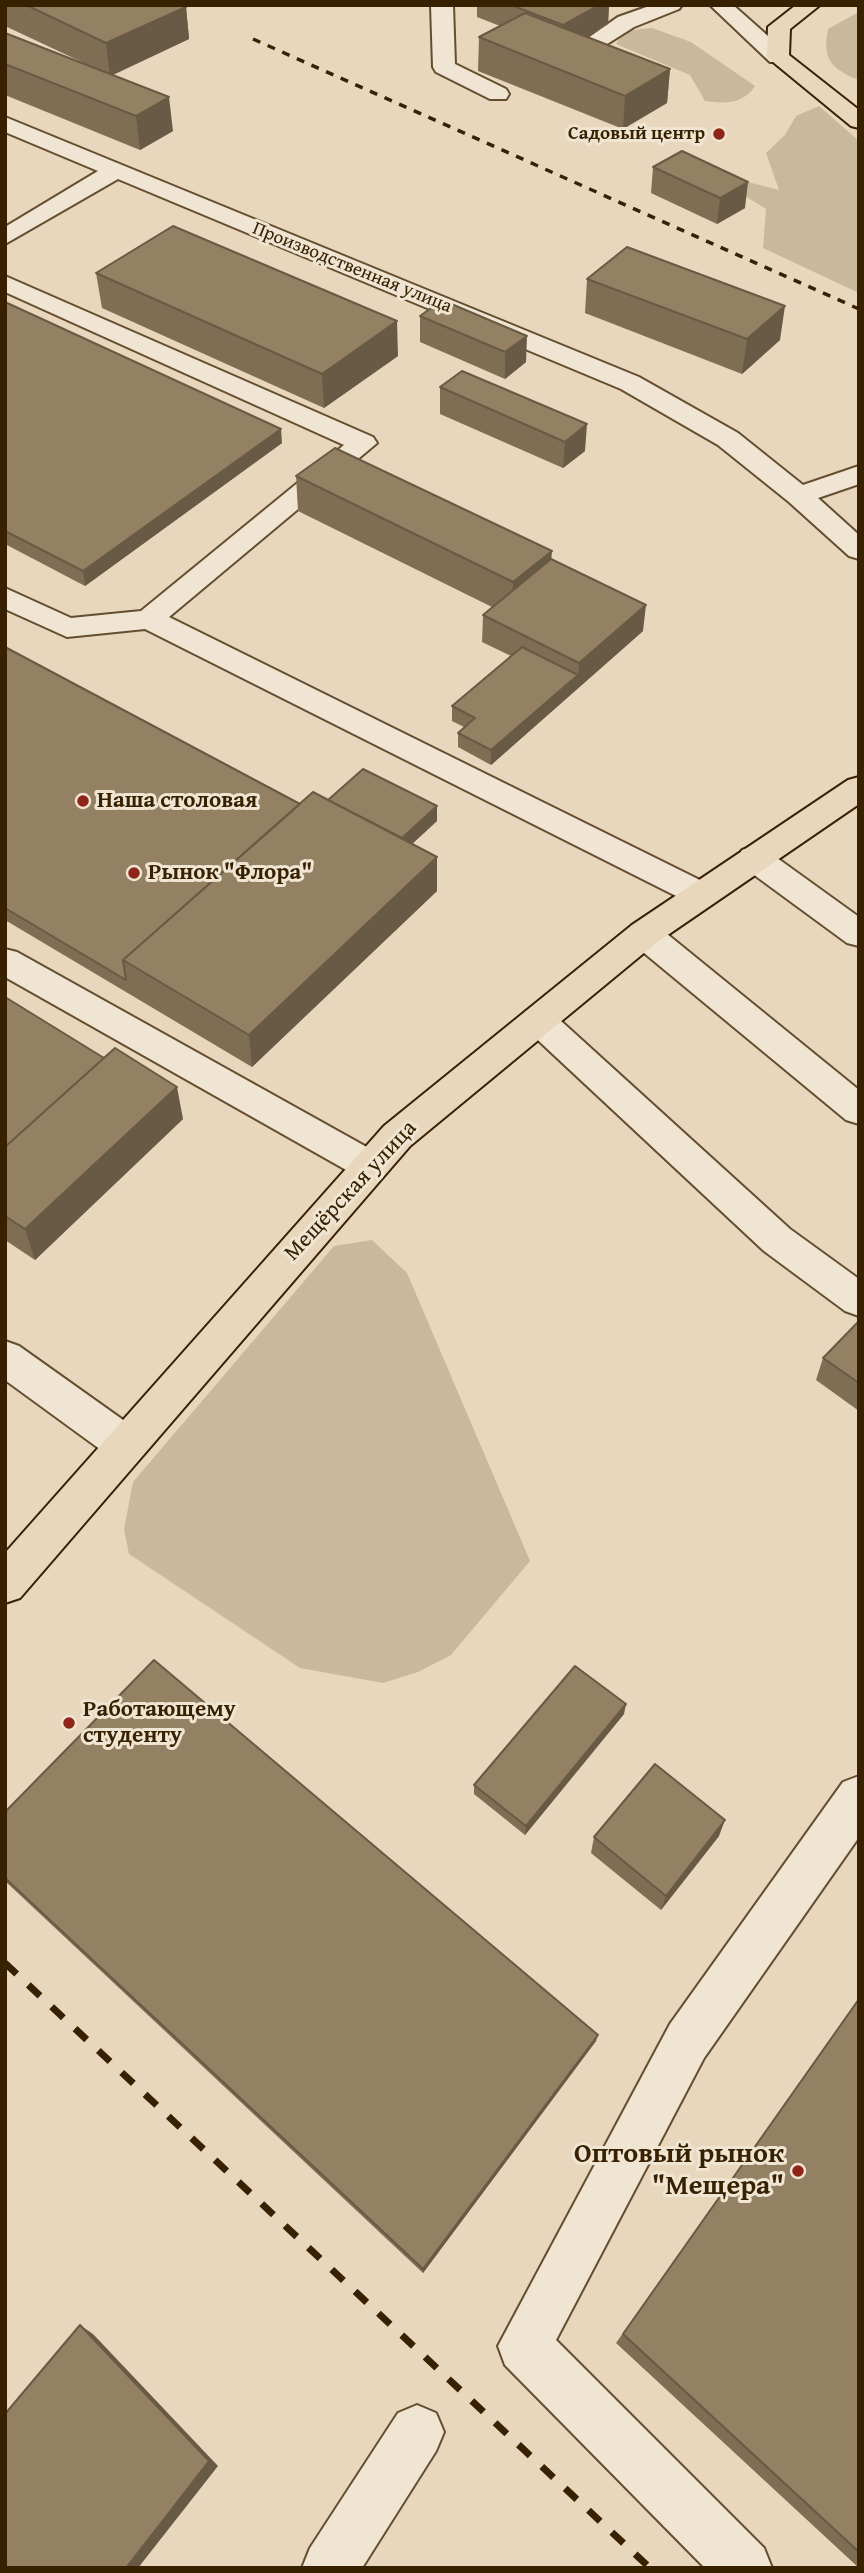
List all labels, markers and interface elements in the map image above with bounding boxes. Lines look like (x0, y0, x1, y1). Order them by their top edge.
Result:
place label: Садовый центр (568, 123, 705, 145)
marker: Садовый центр (711, 126, 727, 142)
street label: Производственная улица (249, 218, 455, 318)
place label: Наша столовая (97, 787, 257, 815)
marker: Наша столовая (75, 793, 91, 809)
place label: Рынок "Флора" (148, 859, 312, 887)
marker: Рынок "Флора" (126, 865, 142, 881)
street label: Мещёрская улица (279, 1115, 423, 1267)
place label: Работающему студенту (83, 1696, 236, 1750)
marker: Работающему студенту (61, 1715, 77, 1731)
place label: Оптовый рынок "Мещера" (574, 2138, 784, 2204)
marker: Оптовый рынок "Мещера" (790, 2163, 806, 2179)

